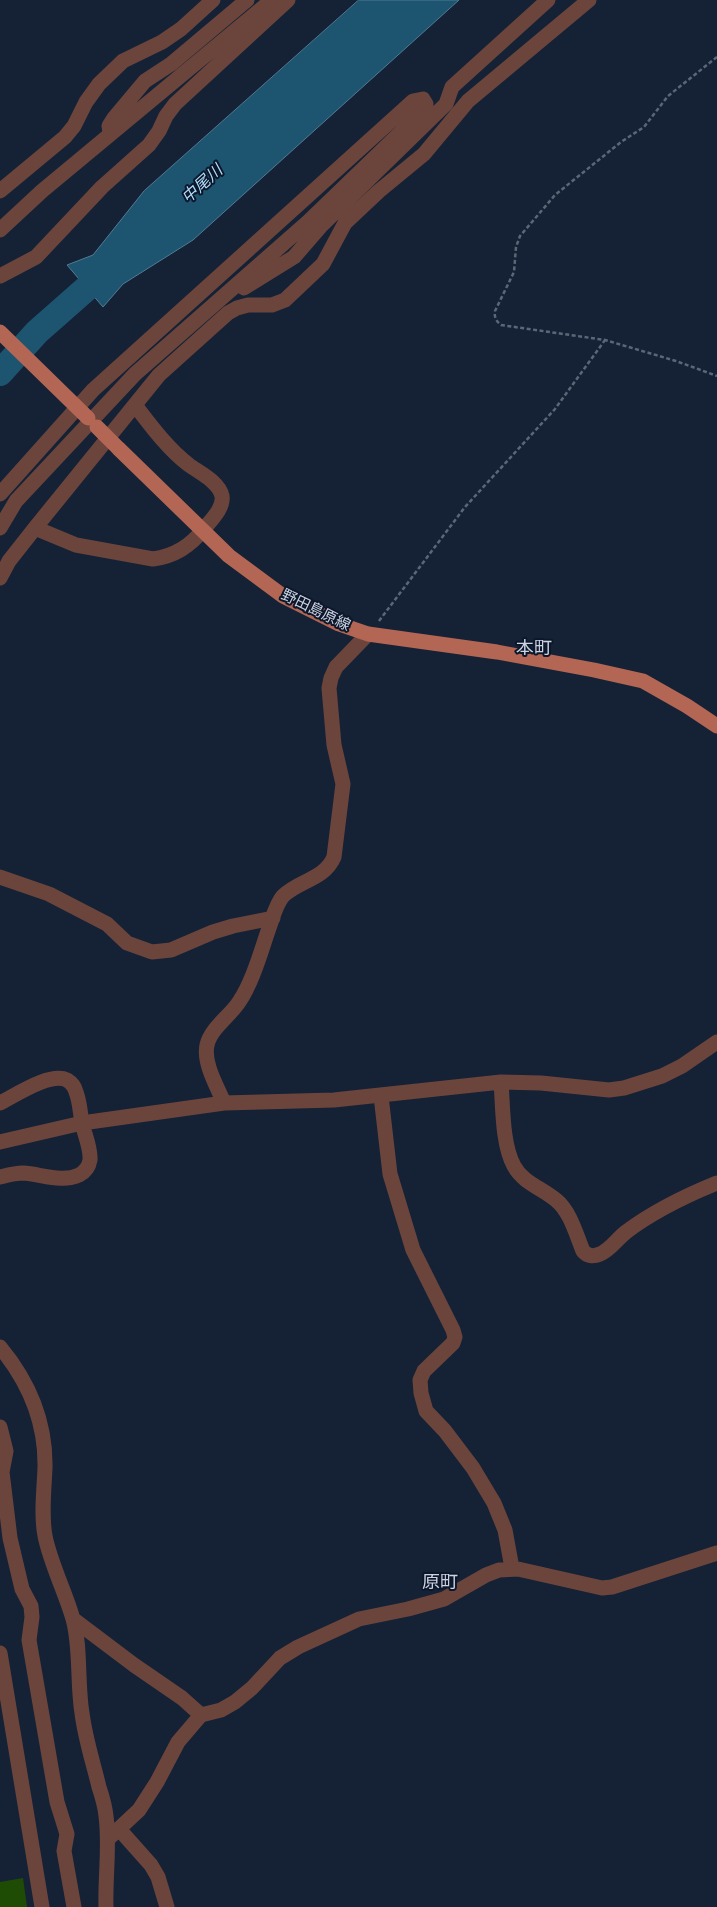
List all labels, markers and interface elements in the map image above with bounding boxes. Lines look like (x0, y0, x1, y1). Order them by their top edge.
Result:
water label: 中尾川 (178, 161, 226, 207)
street label: 野田島原線 (278, 585, 354, 635)
district label: 本町 (516, 637, 552, 659)
district label: 原町 (422, 1571, 458, 1593)

